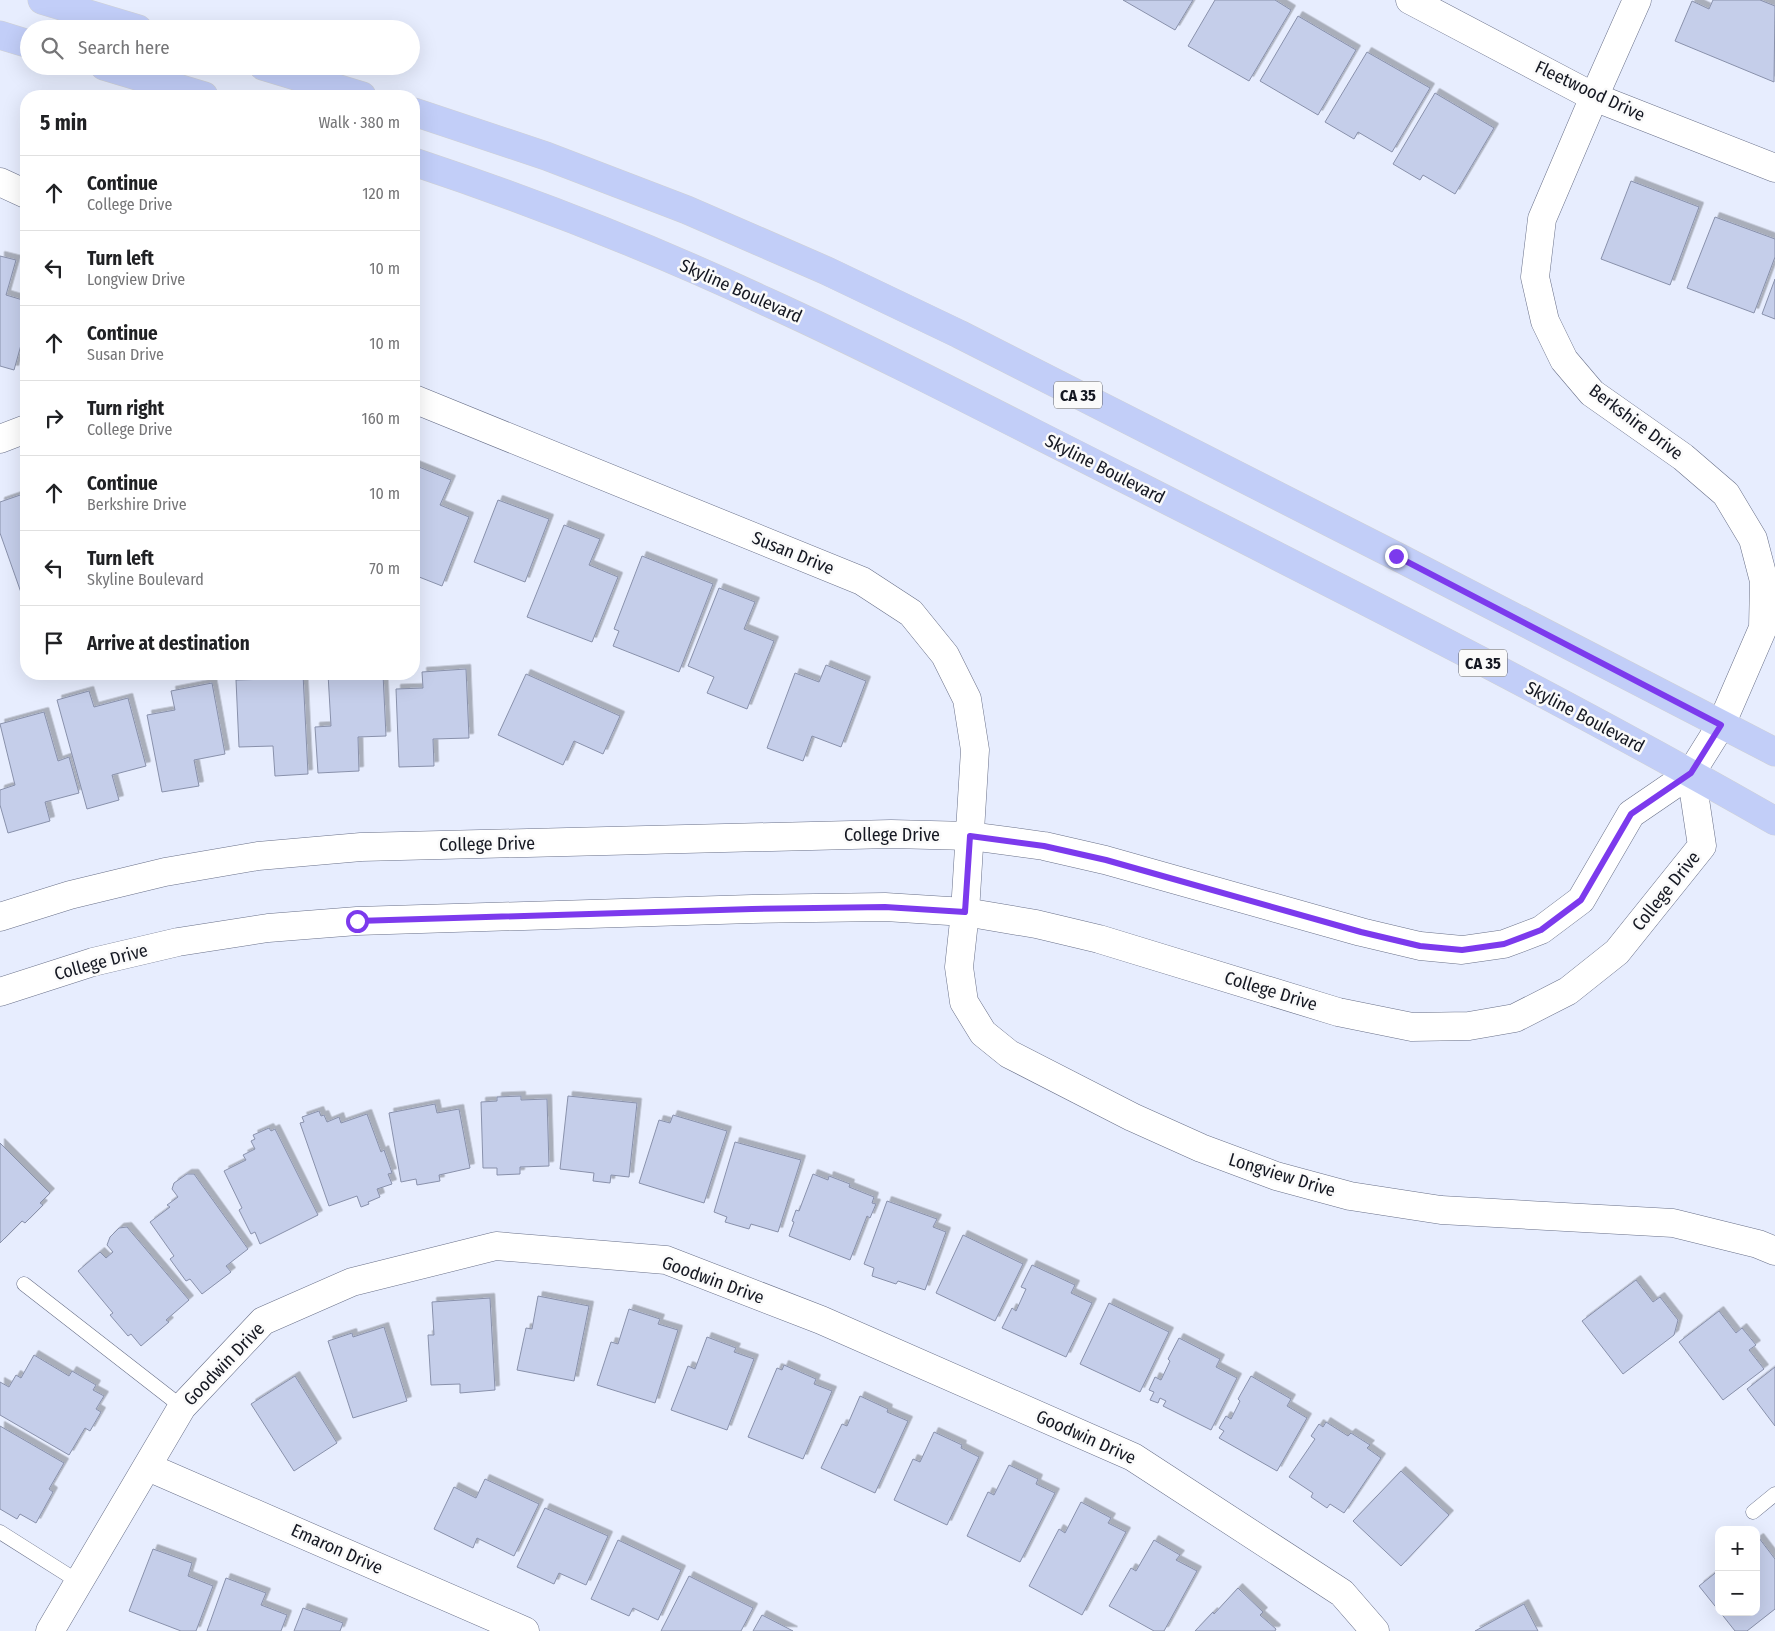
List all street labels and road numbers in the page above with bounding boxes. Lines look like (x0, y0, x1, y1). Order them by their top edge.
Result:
street label: Fleetwood Drive (1532, 56, 1649, 126)
street label: Skyline Boulevard (676, 254, 806, 328)
street label: Berkshire Drive (1585, 379, 1687, 465)
road number: CA 35 (1054, 382, 1102, 408)
street label: Skyline Boulevard (1041, 429, 1169, 509)
street label: Susan Drive (749, 527, 837, 579)
road number: CA 35 (1459, 650, 1507, 676)
street label: Skyline Boulevard (1522, 676, 1648, 758)
street label: College Drive (844, 824, 940, 846)
street label: College Drive (439, 832, 535, 856)
street label: College Drive (1627, 847, 1705, 935)
street label: College Drive (52, 939, 150, 985)
street label: College Drive (1222, 966, 1320, 1016)
street label: Longview Drive (1226, 1148, 1338, 1202)
street label: Goodwin Drive (659, 1251, 767, 1309)
street label: Goodwin Drive (179, 1318, 269, 1410)
street label: Goodwin Drive (1033, 1405, 1139, 1469)
street label: Emaron Drive (288, 1519, 386, 1579)

